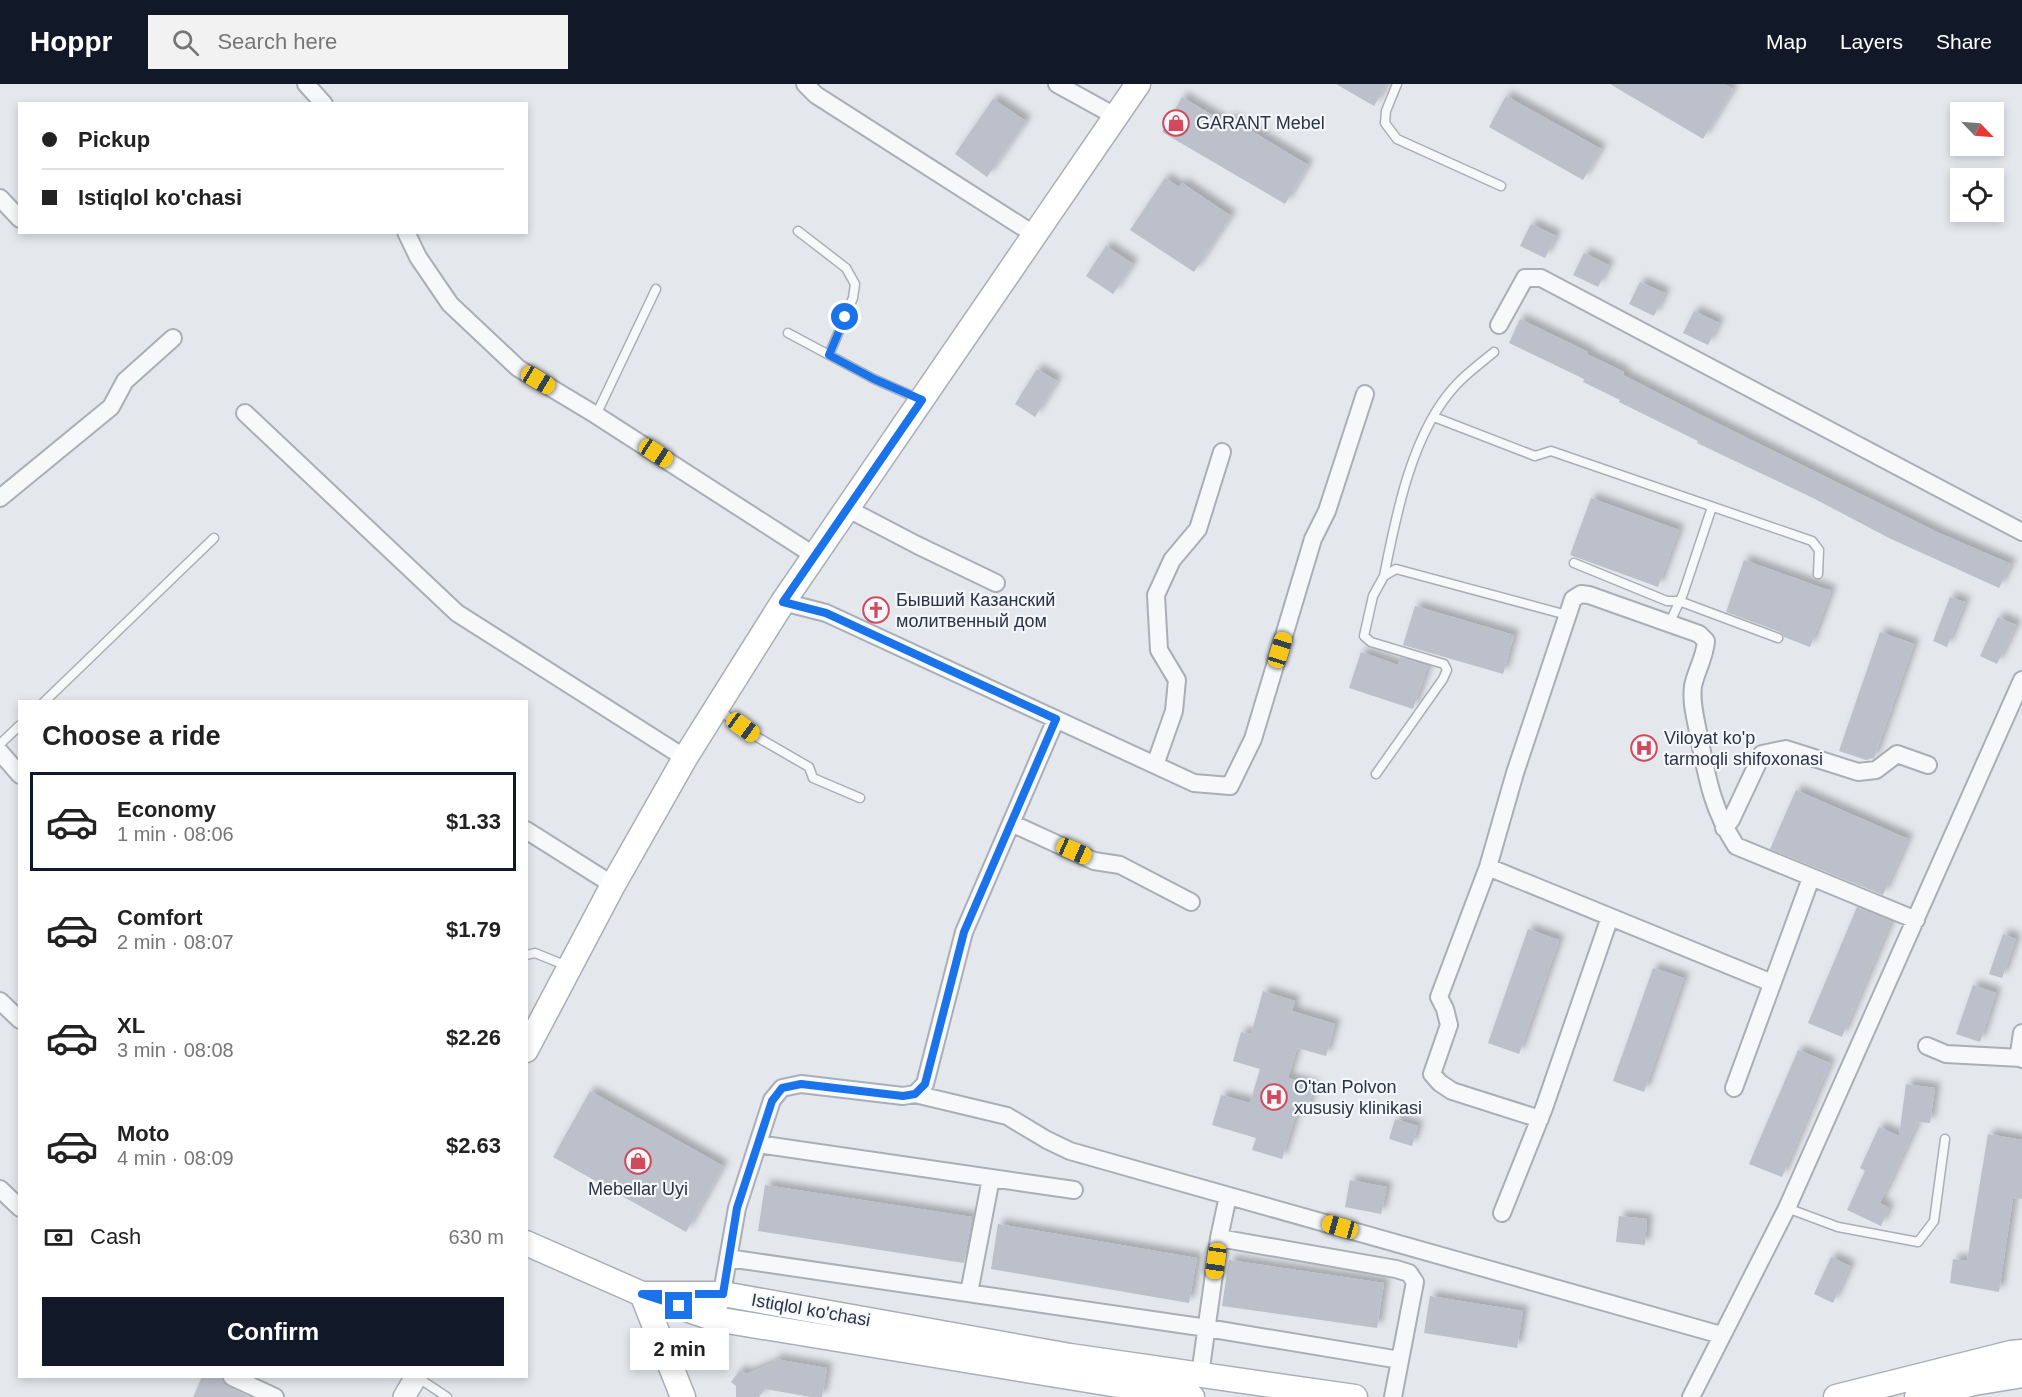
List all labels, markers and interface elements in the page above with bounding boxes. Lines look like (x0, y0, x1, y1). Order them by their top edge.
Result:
search box (148, 15, 568, 69)
text: Hoppr (30, 26, 112, 57)
icon: search (169, 26, 202, 59)
text: Search here (217, 29, 337, 54)
text: Map (1766, 30, 1807, 53)
text: Layers (1840, 30, 1903, 53)
text: Share (1936, 30, 1992, 53)
north arrow (1950, 102, 2004, 156)
map controls (1950, 102, 2004, 222)
shop icon: GARANT Mebel (1161, 108, 1191, 138)
place label: GARANT Mebel (1196, 113, 1325, 133)
text: Pickup (78, 127, 150, 152)
button: locate (1950, 168, 2004, 222)
text: Istiqlol ko'chasi (78, 185, 242, 210)
route start (831, 303, 858, 330)
car (518, 363, 558, 397)
car (636, 436, 676, 470)
place label: Бывший Казанский молитвенный дом (896, 590, 1055, 631)
church icon: Бывший Казанский молитвенный дом (861, 595, 891, 625)
car (1266, 630, 1294, 670)
car (723, 709, 763, 745)
text: Choose a ride (42, 721, 221, 751)
place label: Viloyat ko'p tarmoqli shifoxonasi (1664, 728, 1823, 769)
hospital icon: Viloyat ko'p tarmoqli shifoxonasi (1629, 733, 1659, 763)
icon: car (45, 795, 99, 849)
text: Economy (117, 797, 216, 822)
text: $1.33 (446, 809, 501, 834)
text: 1 min · 08:06 (117, 823, 234, 845)
car (1054, 835, 1094, 867)
icon: car (45, 903, 99, 957)
text: Comfort (117, 905, 203, 930)
text: $1.79 (446, 917, 501, 942)
text: 2 min · 08:07 (117, 931, 234, 953)
icon: car (45, 1011, 99, 1065)
text: XL (117, 1013, 145, 1038)
text: $2.26 (446, 1025, 501, 1050)
text: 3 min · 08:08 (117, 1039, 234, 1061)
place label: O'tan Polvon xususiy klinikasi (1294, 1077, 1422, 1118)
hospital icon: O'tan Polvon xususiy klinikasi (1259, 1082, 1289, 1112)
icon: car (45, 1119, 99, 1173)
text: Moto (117, 1121, 170, 1146)
text: $2.63 (446, 1133, 501, 1158)
shop icon: Mebellar Uyi (623, 1146, 653, 1176)
text: 4 min · 08:09 (117, 1147, 234, 1169)
place label: Mebellar Uyi (588, 1179, 688, 1199)
car (1320, 1213, 1360, 1241)
icon: cash (42, 1221, 75, 1254)
text: Cash (90, 1224, 141, 1249)
text: 630 m (448, 1226, 504, 1248)
car (1205, 1242, 1227, 1280)
street label: Istiqlol ko'chasi (750, 1290, 872, 1330)
route end (665, 1292, 692, 1319)
button: Confirm (42, 1297, 504, 1366)
callout: 2 min (630, 1327, 728, 1369)
text: 2 min (653, 1338, 706, 1360)

